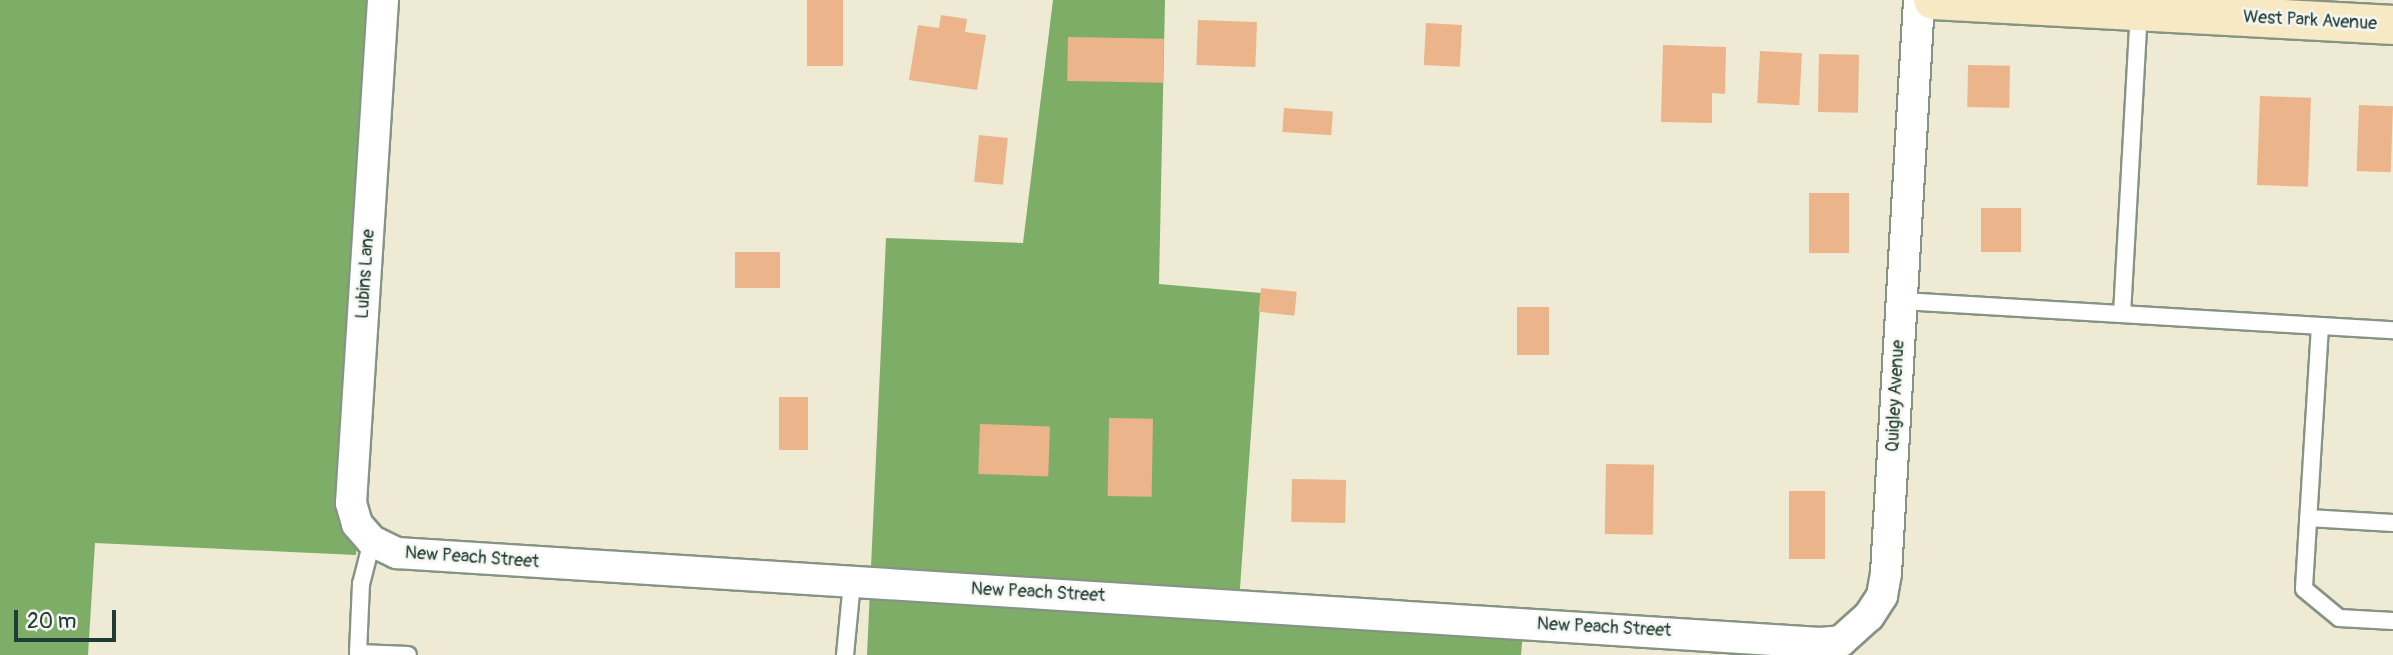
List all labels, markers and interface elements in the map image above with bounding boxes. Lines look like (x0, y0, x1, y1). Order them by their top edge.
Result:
street label: West Park Avenue (2242, 7, 2378, 35)
street label: Lubins Lane (352, 228, 380, 320)
street label: Quigley Avenue (1882, 339, 1910, 453)
street label: New Peach Street (404, 543, 540, 573)
street label: New Peach Street (970, 579, 1106, 607)
scale bar (18, 596, 119, 640)
text: 20 m (27, 608, 76, 635)
street label: New Peach Street (1536, 614, 1672, 642)

